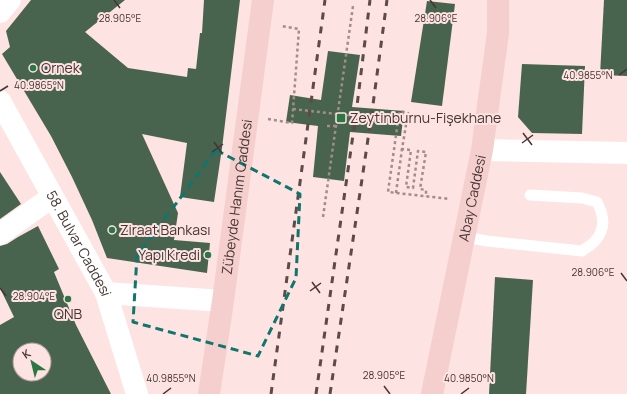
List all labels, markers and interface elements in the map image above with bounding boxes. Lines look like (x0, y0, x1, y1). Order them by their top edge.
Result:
text: 28.905°E (99, 11, 141, 25)
text: 28.906°E (415, 11, 458, 25)
place label: Ornek (41, 58, 81, 77)
marker: Ornek (28, 63, 38, 73)
text: 40.9855°N (563, 68, 613, 82)
text: 40.9865°N (14, 78, 64, 92)
place label: Zeytinburnu-Fişekhane (350, 108, 501, 127)
marker: Zeytinburnu-Fişekhane (335, 112, 347, 124)
street label: Zübeyde Hanım Caddesi (217, 118, 256, 276)
street label: Abay Caddesi (454, 153, 490, 243)
street label: 58. Bulvar Caddesi (42, 187, 116, 298)
place label: Ziraat Bankası (120, 220, 211, 239)
marker: Ziraat Bankası (107, 225, 117, 235)
place label: Yapı Kredi (138, 245, 200, 264)
marker: Yapı Kredi (203, 250, 213, 260)
text: 28.906°E (572, 265, 615, 279)
text: 28.904°E (13, 289, 56, 303)
marker: QNB (63, 294, 73, 304)
place label: QNB (54, 304, 83, 323)
north arrow (12, 342, 52, 382)
text: K (19, 345, 34, 362)
text: 28.905°E (363, 368, 405, 382)
text: 40.9855°N (146, 371, 196, 385)
text: 40.9850°N (444, 371, 494, 385)

